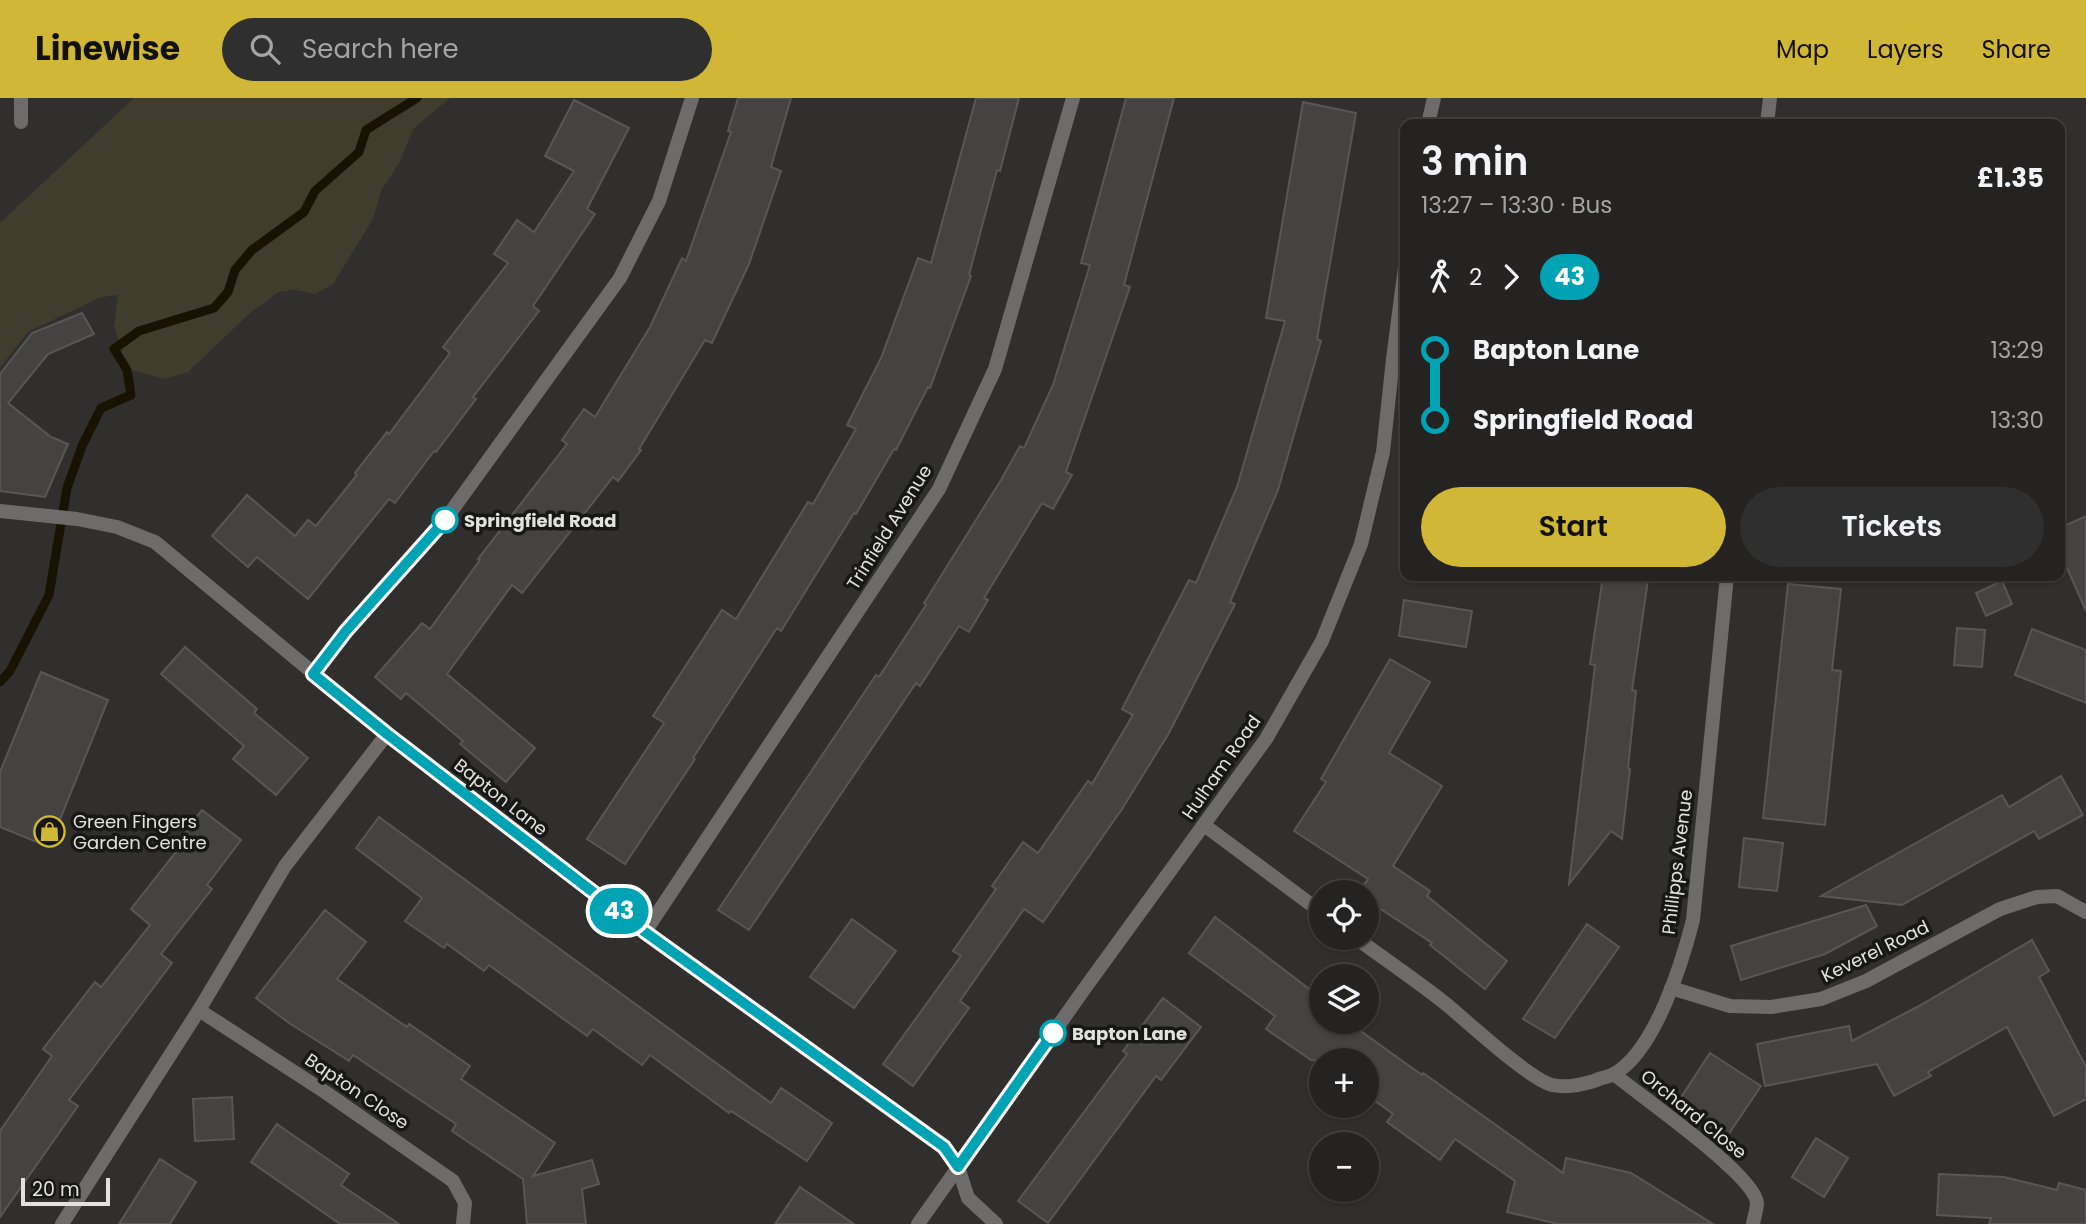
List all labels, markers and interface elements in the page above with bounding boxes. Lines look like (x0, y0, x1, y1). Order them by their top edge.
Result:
search box (222, 18, 712, 81)
text: Linewise (35, 25, 180, 72)
icon: search (246, 30, 284, 68)
text: Search here (302, 31, 459, 67)
text: Map (1776, 33, 1829, 66)
text: Layers (1867, 33, 1943, 66)
text: Share (1981, 33, 2051, 66)
text: 3 min (1421, 135, 1528, 188)
text: £1.35 (1977, 160, 2044, 196)
text: 13:27 – 13:30 · Bus (1421, 189, 1612, 221)
icon: walk (1421, 258, 1459, 296)
icon: forward (1492, 258, 1530, 296)
text: 43 (1554, 260, 1585, 293)
text: 2 (1469, 261, 1482, 293)
text: Bapton Lane (1473, 332, 1639, 368)
text: 13:29 (1990, 334, 2044, 366)
text: Springfield Road (1473, 402, 1693, 438)
text: 13:30 (1990, 404, 2044, 436)
street label: Trinfield Avenue (841, 460, 937, 594)
button: Start (1421, 487, 1726, 567)
button: Tickets (1740, 487, 2044, 567)
marker: Springfield Road (432, 507, 458, 533)
place label: Springfield Road (464, 508, 617, 533)
street label: Hulham Road (1176, 710, 1266, 824)
street label: Bapton Lane (449, 753, 553, 841)
street label: Phillipps Avenue (1656, 788, 1698, 936)
place label: Green Fingers Garden Centre (73, 809, 207, 855)
shop icon: Green Fingers Garden Centre (33, 814, 67, 848)
map controls (1309, 880, 1379, 1202)
button: locate (1309, 880, 1379, 950)
line badge: 43 (588, 888, 650, 934)
text: 43 (604, 894, 634, 927)
street label: Keverel Road (1817, 914, 1933, 988)
button: layers (1309, 964, 1379, 1034)
marker: Bapton Lane (1040, 1020, 1066, 1046)
place label: Bapton Lane (1072, 1021, 1187, 1046)
street label: Bapton Close (300, 1047, 414, 1135)
button: + (1309, 1048, 1379, 1118)
street label: Orchard Close (1636, 1064, 1752, 1164)
button: − (1309, 1132, 1379, 1202)
scale bar (21, 1175, 110, 1207)
text: 20 m (32, 1176, 80, 1203)

